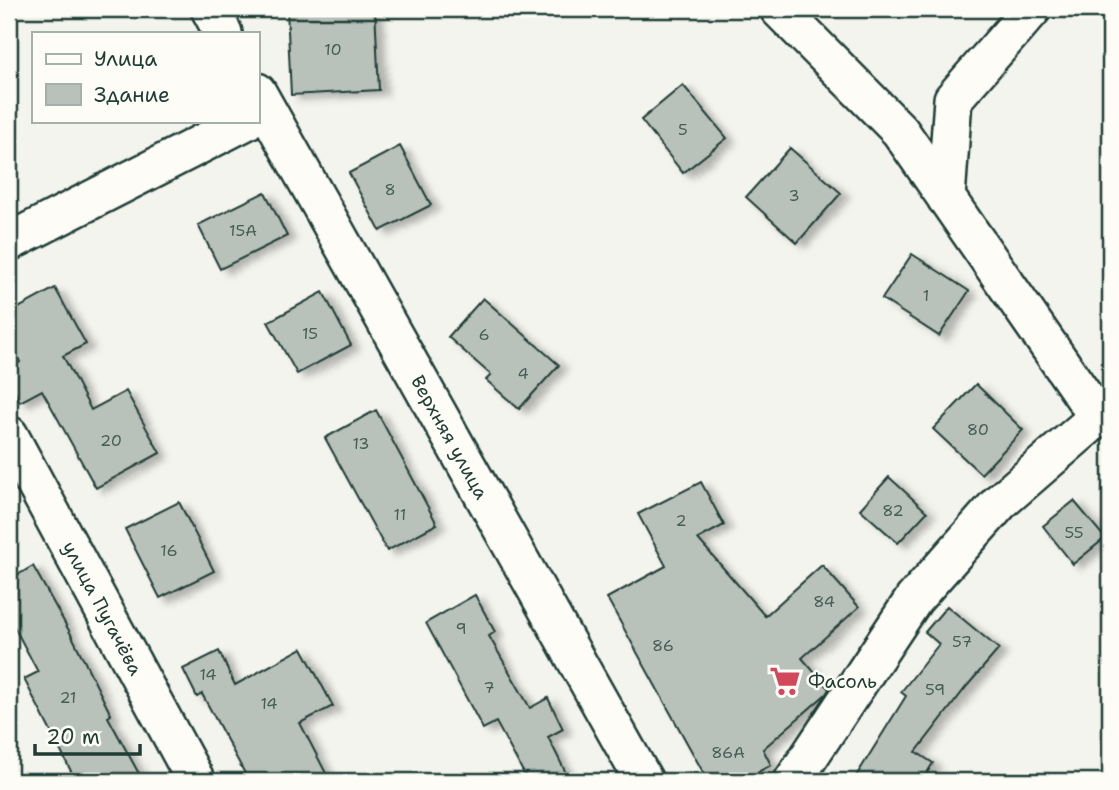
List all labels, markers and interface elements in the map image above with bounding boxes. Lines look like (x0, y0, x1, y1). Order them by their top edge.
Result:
legend (32, 32, 259, 122)
house number: 10 (324, 39, 342, 60)
text: Улица (94, 45, 157, 73)
text: Здание (94, 81, 170, 109)
house number: 5 (678, 119, 688, 140)
house number: 8 (384, 179, 396, 200)
house number: 3 (788, 185, 800, 206)
house number: 15А (229, 220, 257, 241)
house number: 1 (923, 285, 929, 306)
house number: 15 (302, 323, 318, 344)
house number: 6 (478, 324, 490, 345)
house number: 4 (517, 363, 529, 384)
street label: Верхняя улица (405, 371, 494, 504)
house number: 80 (967, 419, 989, 440)
house number: 20 (100, 430, 122, 451)
house number: 13 (352, 433, 370, 454)
house number: 82 (882, 500, 904, 521)
house number: 11 (394, 504, 406, 525)
house number: 2 (675, 510, 687, 531)
house number: 55 (1064, 522, 1084, 543)
street label: улица Пугачёва (57, 537, 149, 680)
house number: 16 (160, 540, 178, 561)
house number: 84 (813, 591, 835, 612)
house number: 9 (455, 618, 467, 639)
house number: 57 (952, 631, 972, 652)
house number: 86 (652, 635, 674, 656)
house number: 14 (199, 664, 217, 685)
supermarket icon: Фасоль (768, 664, 802, 698)
place label: Фасоль (808, 669, 877, 694)
house number: 7 (483, 677, 495, 698)
house number: 59 (925, 679, 945, 700)
house number: 21 (59, 687, 77, 708)
house number: 14 (260, 693, 278, 714)
scale bar (35, 713, 140, 757)
text: 20 m (46, 723, 100, 751)
house number: 86А (711, 742, 745, 763)

